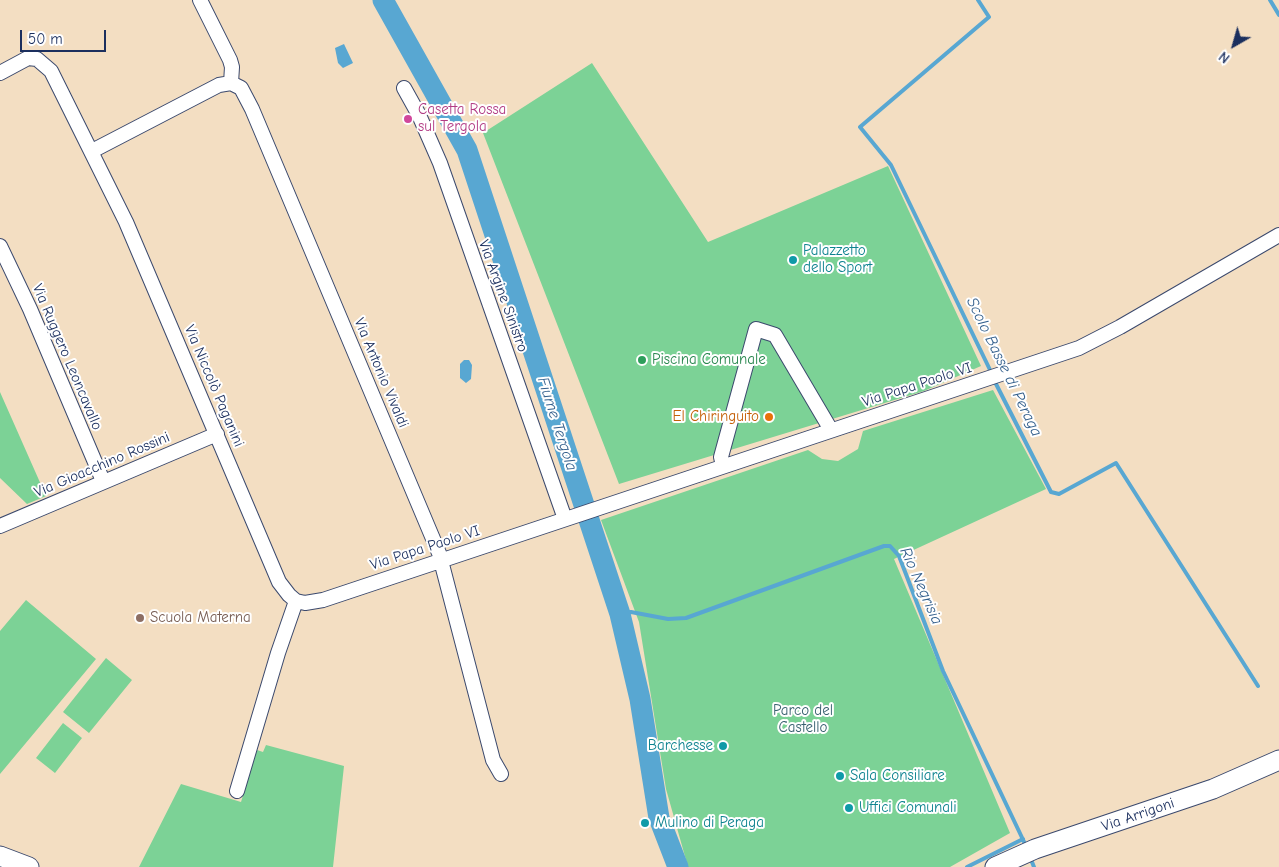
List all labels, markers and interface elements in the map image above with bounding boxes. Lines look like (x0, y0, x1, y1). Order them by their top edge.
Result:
scale bar (22, 20, 109, 52)
north arrow (1209, 20, 1259, 70)
text: 50 m (28, 30, 63, 48)
text: N (1216, 48, 1233, 67)
place label: Casetta Rossa sul Tergola (418, 101, 506, 136)
marker: Casetta Rossa sul Tergola (402, 113, 414, 125)
street label: Via Argine Sinistro (474, 237, 532, 355)
place label: Palazzetto dello Sport (803, 242, 872, 277)
marker: Palazzetto dello Sport (787, 254, 799, 266)
street label: Via Ruggero Leoncavallo (28, 281, 106, 433)
water label: Scolo Basse di Peraga (962, 294, 1046, 440)
street label: Via Antonio Vivaldi (350, 315, 412, 431)
street label: Via Niccolò Paganini (180, 322, 248, 450)
place label: Piscina Comunale (652, 351, 766, 369)
marker: Piscina Comunale (636, 354, 648, 366)
street label: Via Papa Paolo VI (860, 359, 974, 411)
water label: Fiume Tergola (533, 375, 581, 473)
place label: El Chiringuito (673, 408, 759, 426)
marker: El Chiringuito (763, 411, 775, 423)
street label: Via Gioacchino Rossini (32, 428, 172, 502)
street label: Via Papa Paolo VI (368, 522, 482, 574)
water label: Rio Negrisia (895, 544, 947, 628)
place label: Scuola Materna (150, 609, 251, 627)
marker: Scuola Materna (134, 612, 146, 624)
park label: Parco del Castello (773, 702, 833, 737)
place label: Barchesse (648, 737, 713, 755)
marker: Barchesse (717, 740, 729, 752)
place label: Sala Consiliare (850, 767, 945, 785)
marker: Sala Consiliare (834, 770, 846, 782)
street label: Via Arrigoni (1099, 794, 1177, 836)
place label: Uffici Comunali (859, 799, 957, 817)
marker: Uffici Comunali (843, 802, 855, 814)
place label: Mulino di Peraga (655, 814, 764, 832)
marker: Mulino di Peraga (639, 817, 651, 829)

